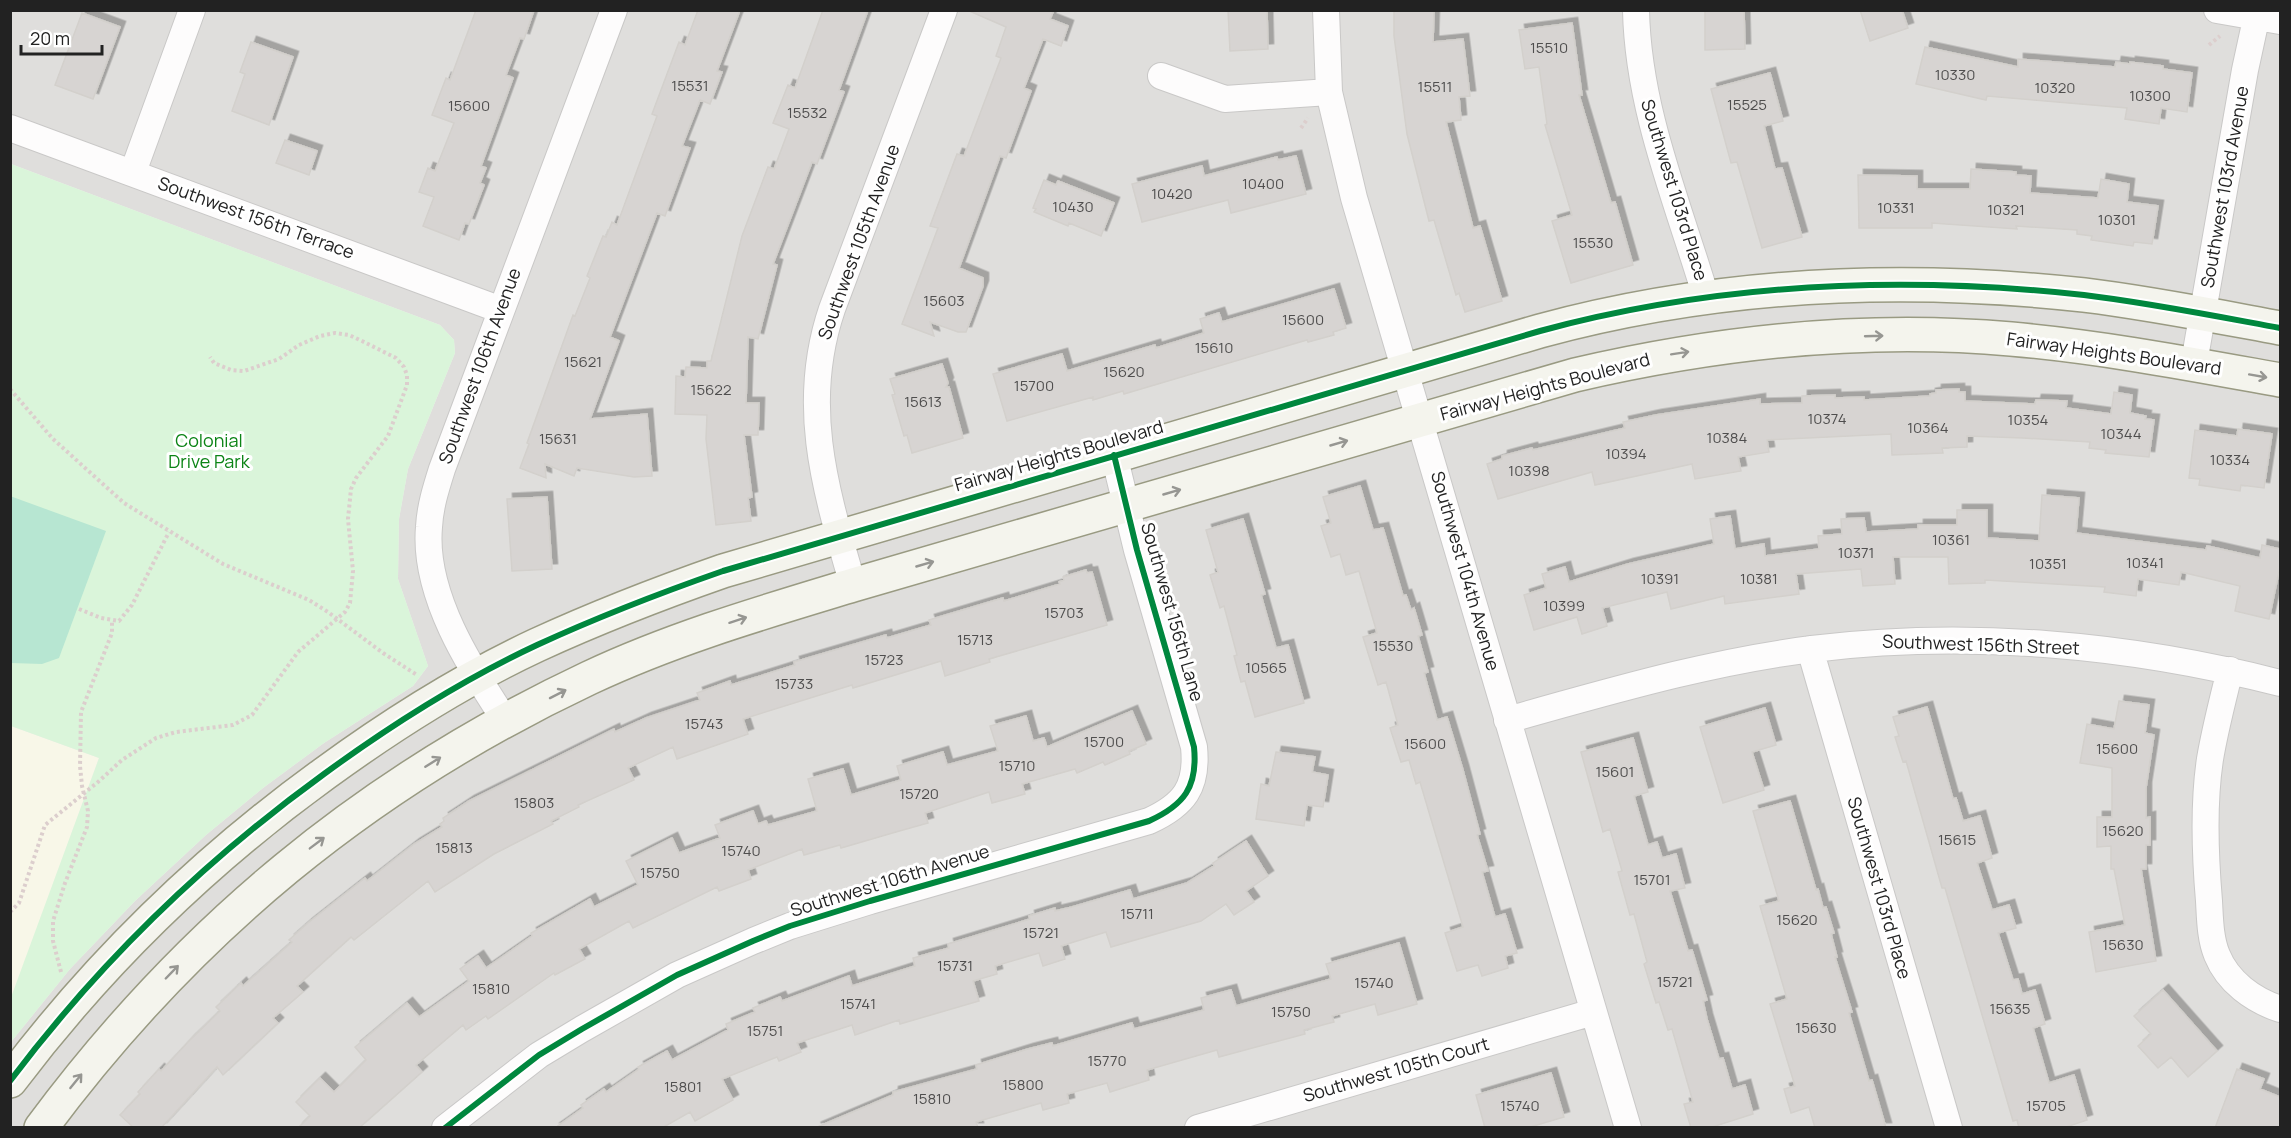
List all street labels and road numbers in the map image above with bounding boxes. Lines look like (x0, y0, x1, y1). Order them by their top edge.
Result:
street label: Southwest 103rd Avenue (2194, 84, 2254, 290)
street label: Southwest 103rd Place (1636, 96, 1714, 283)
street label: Southwest 105th Avenue (812, 141, 905, 343)
street label: Southwest 156th Terrace (155, 170, 358, 264)
street label: Southwest 106th Avenue (432, 264, 526, 467)
street label: Fairway Heights Boulevard (2005, 326, 2223, 380)
street label: Fairway Heights Boulevard (1437, 346, 1652, 426)
street label: Fairway Heights Boulevard (952, 414, 1166, 496)
street label: Southwest 104th Avenue (1426, 468, 1506, 673)
street label: Southwest 156th Lane (1136, 520, 1210, 704)
street label: Southwest 156th Street (1882, 629, 2080, 659)
street label: Southwest 103rd Place (1842, 794, 1917, 982)
street label: Southwest 106th Avenue (787, 838, 992, 922)
street label: Southwest 105th Court (1300, 1031, 1492, 1107)

